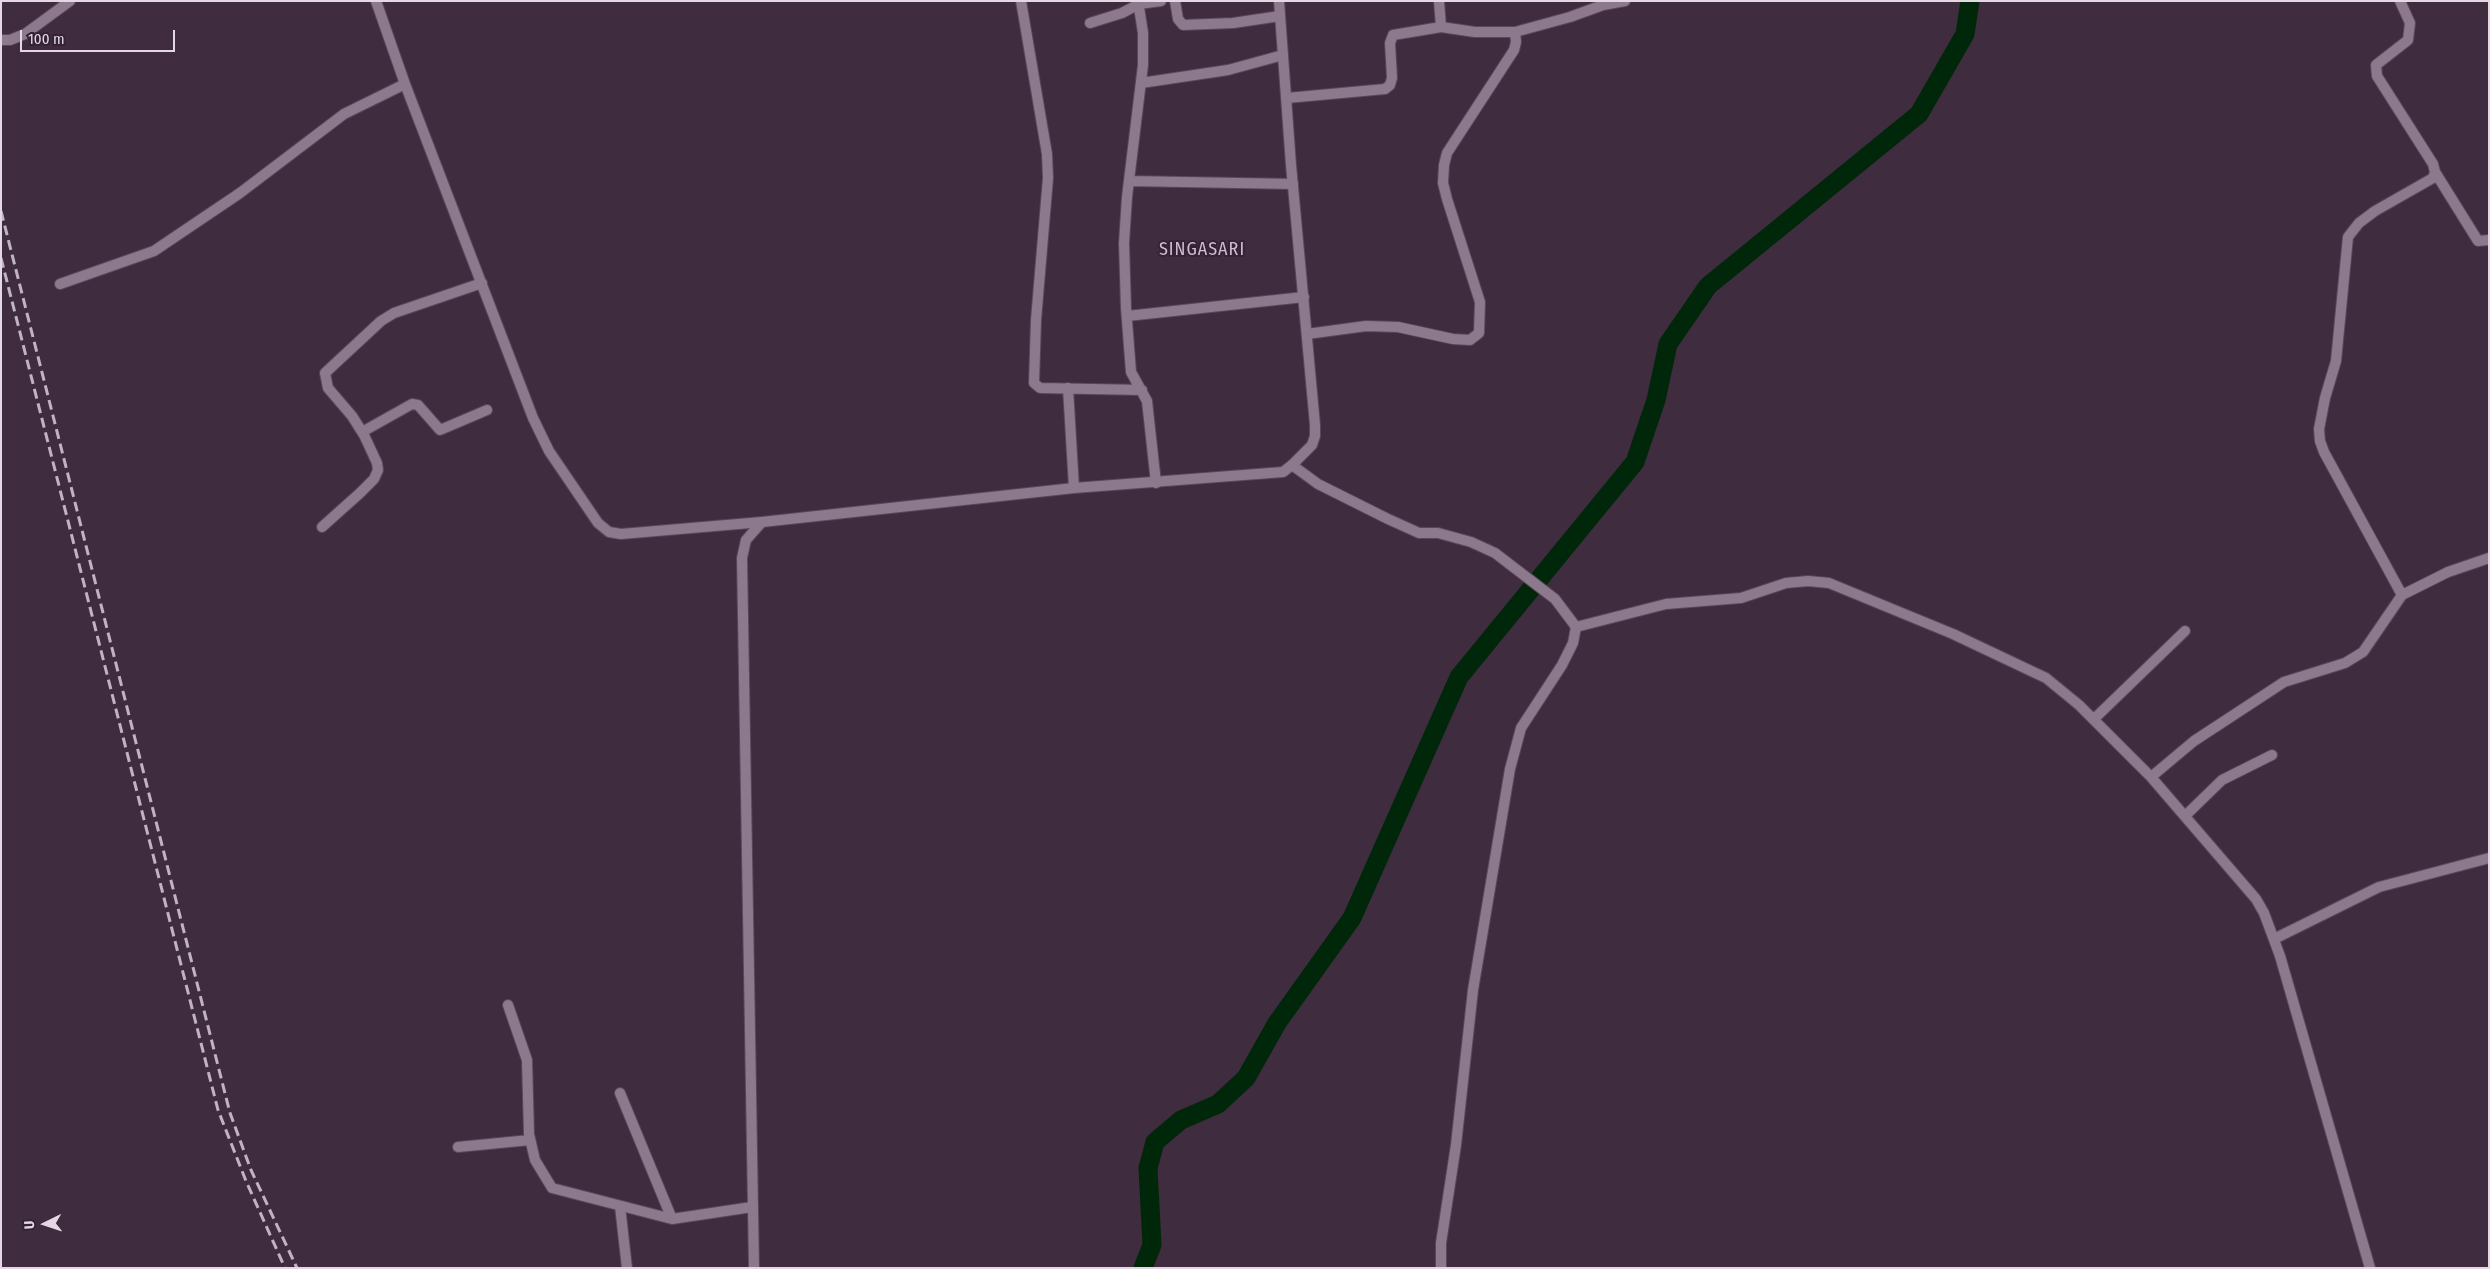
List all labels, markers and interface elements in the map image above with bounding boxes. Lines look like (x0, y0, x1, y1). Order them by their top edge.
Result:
scale bar (22, 20, 178, 52)
text: 100 m (28, 30, 65, 48)
district label: SINGASARI (1158, 239, 1246, 261)
north arrow (20, 1199, 70, 1249)
text: U (21, 1220, 38, 1230)

